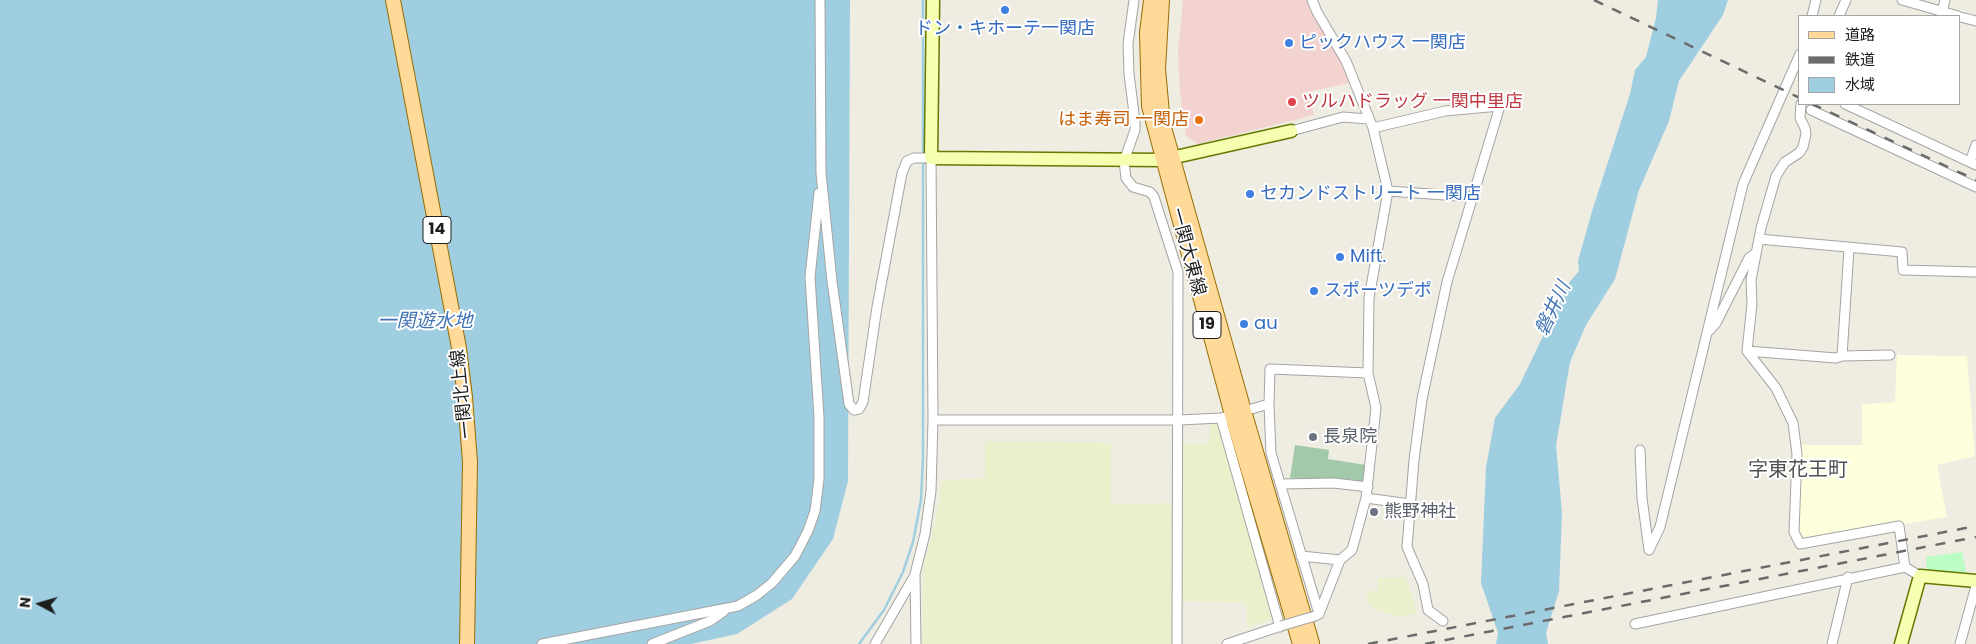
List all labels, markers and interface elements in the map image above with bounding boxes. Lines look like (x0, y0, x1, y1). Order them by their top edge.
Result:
marker: ドン・キホーテ一関店 (999, 4, 1011, 16)
legend (1798, 15, 1961, 105)
place label: ドン・キホーテ一関店 (915, 18, 1095, 40)
text: 道路 (1845, 24, 1875, 45)
place label: ピックハウス 一関店 (1299, 32, 1466, 54)
marker: ピックハウス 一関店 (1283, 37, 1295, 49)
text: 鉄道 (1845, 49, 1875, 70)
text: 水域 (1845, 74, 1875, 95)
place label: ツルハドラッグ 一関中里店 (1302, 91, 1523, 113)
marker: ツルハドラッグ 一関中里店 (1286, 96, 1298, 108)
place label: はま寿司 一関店 (1058, 109, 1189, 131)
marker: はま寿司 一関店 (1193, 114, 1205, 126)
place label: セカンドストリート 一関店 (1260, 183, 1481, 205)
marker: セカンドストリート 一関店 (1244, 188, 1256, 200)
street label: 一関大東線 (1165, 206, 1209, 298)
road number: 14 (423, 216, 451, 244)
place label: Mift. (1350, 246, 1386, 268)
marker: Mift. (1334, 251, 1346, 263)
water label: 磐井川 (1532, 278, 1576, 340)
place label: スポーツデポ (1324, 280, 1432, 302)
marker: スポーツデポ (1308, 285, 1320, 297)
water label: 一関遊水地 (378, 311, 472, 333)
road number: 19 (1193, 312, 1221, 338)
place label: au (1254, 313, 1278, 335)
marker: au (1238, 318, 1250, 330)
street label: 一関北上線 (448, 348, 478, 440)
place label: 長泉院 (1323, 426, 1377, 448)
marker: 長泉院 (1307, 431, 1319, 443)
district label: 字東花王町 (1748, 459, 1848, 483)
place label: 熊野神社 (1384, 501, 1456, 523)
marker: 熊野神社 (1368, 506, 1380, 518)
north arrow (15, 579, 65, 629)
text: N (15, 596, 36, 609)

